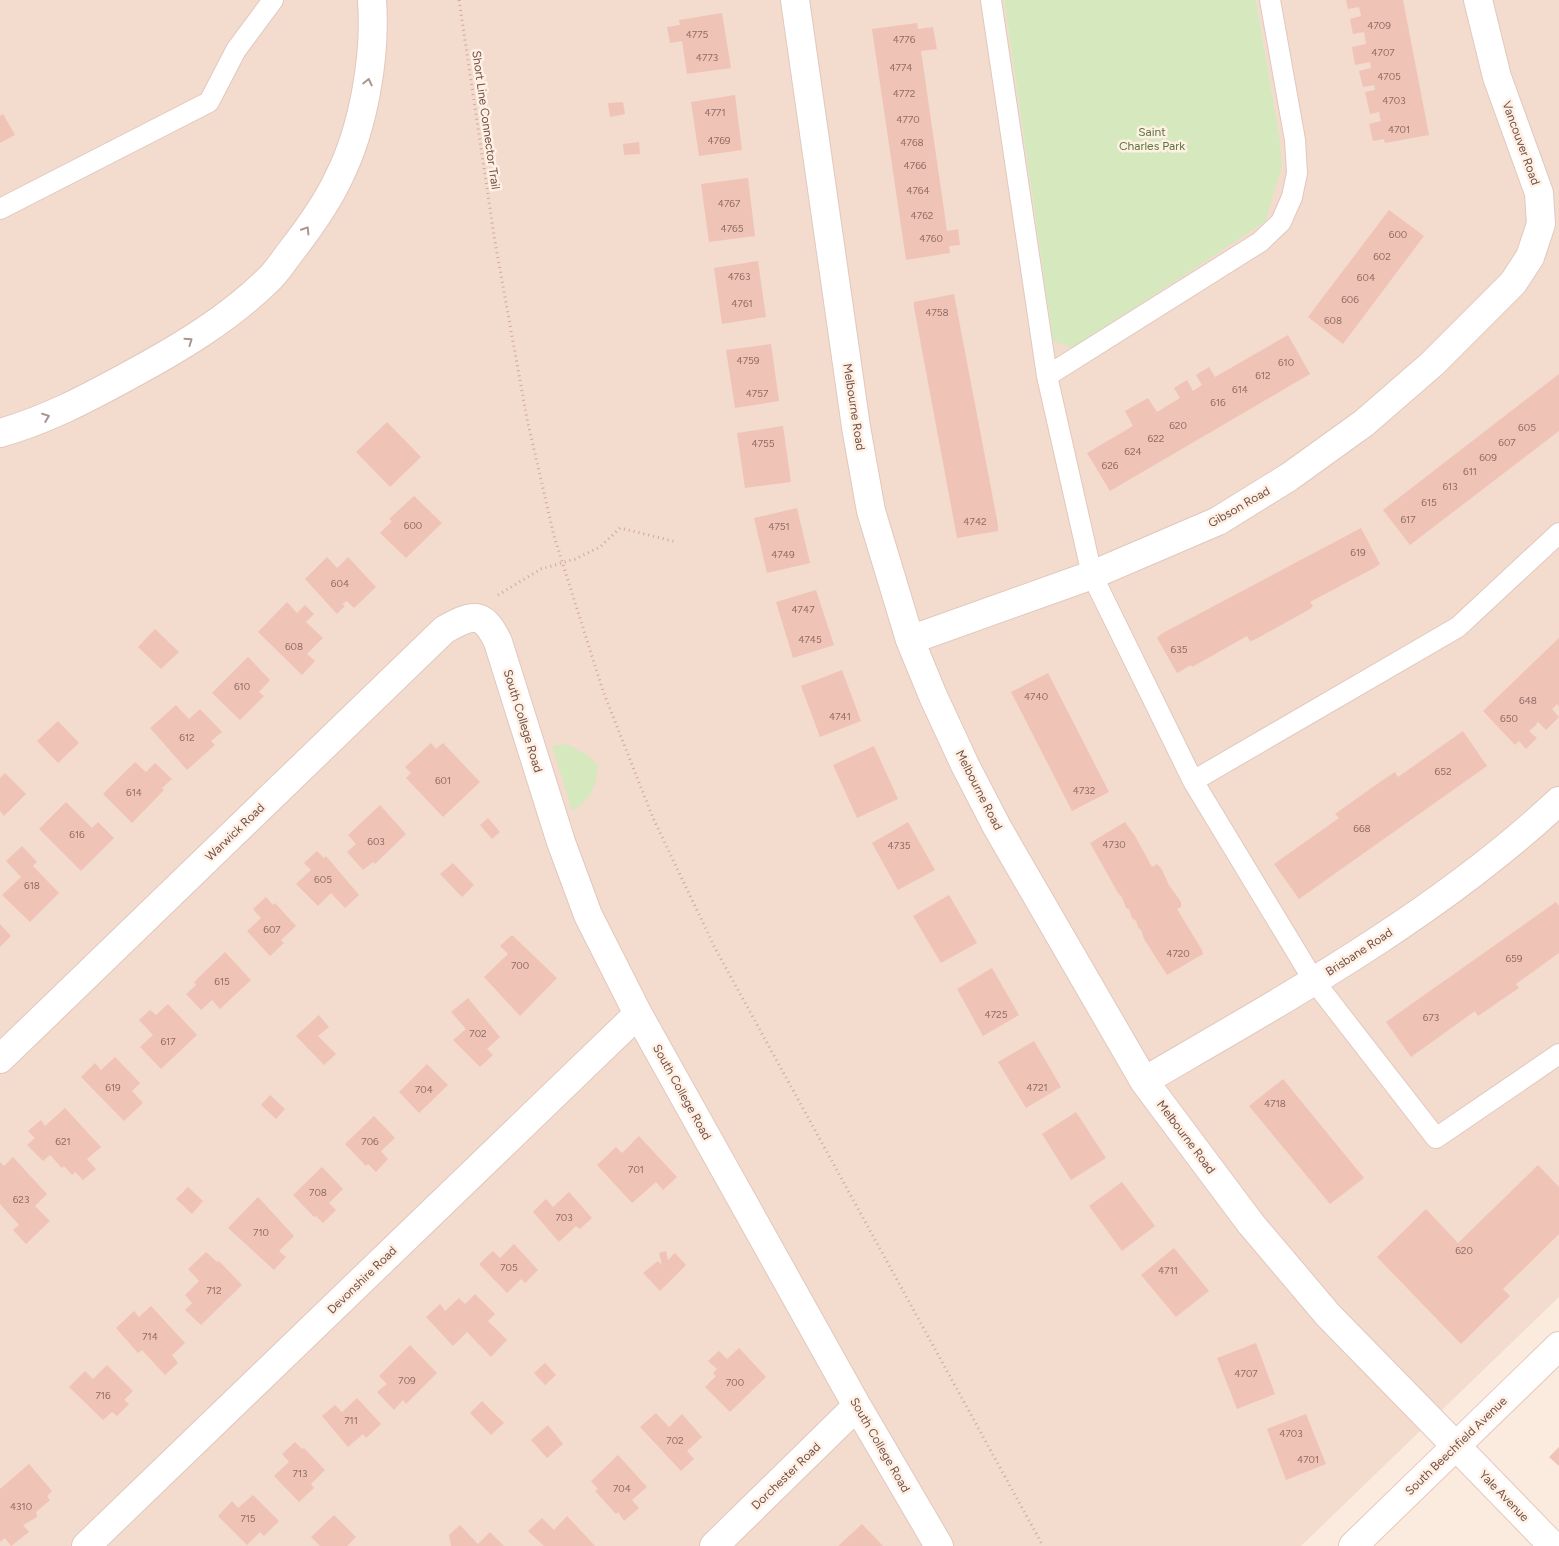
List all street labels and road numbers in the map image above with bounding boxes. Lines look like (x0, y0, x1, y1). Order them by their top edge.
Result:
street label: Short Line Connector Trail (469, 50, 503, 190)
street label: Vancouver Road (1499, 99, 1543, 187)
street label: Melbourne Road (840, 362, 868, 452)
street label: Gibson Road (1206, 484, 1272, 530)
street label: South College Road (501, 668, 545, 774)
street label: Melbourne Road (953, 748, 1005, 832)
street label: Warwick Road (203, 800, 267, 864)
street label: Brisbane Road (1323, 925, 1395, 979)
street label: South College Road (650, 1042, 714, 1142)
street label: Melbourne Road (1154, 1098, 1218, 1176)
street label: Devonshire Road (325, 1243, 399, 1317)
street label: South Beechfield Avenue (1402, 1393, 1510, 1498)
street label: South College Road (847, 1395, 913, 1495)
street label: Dorchester Road (749, 1440, 823, 1512)
street label: Yale Avenue (1476, 1468, 1532, 1525)

